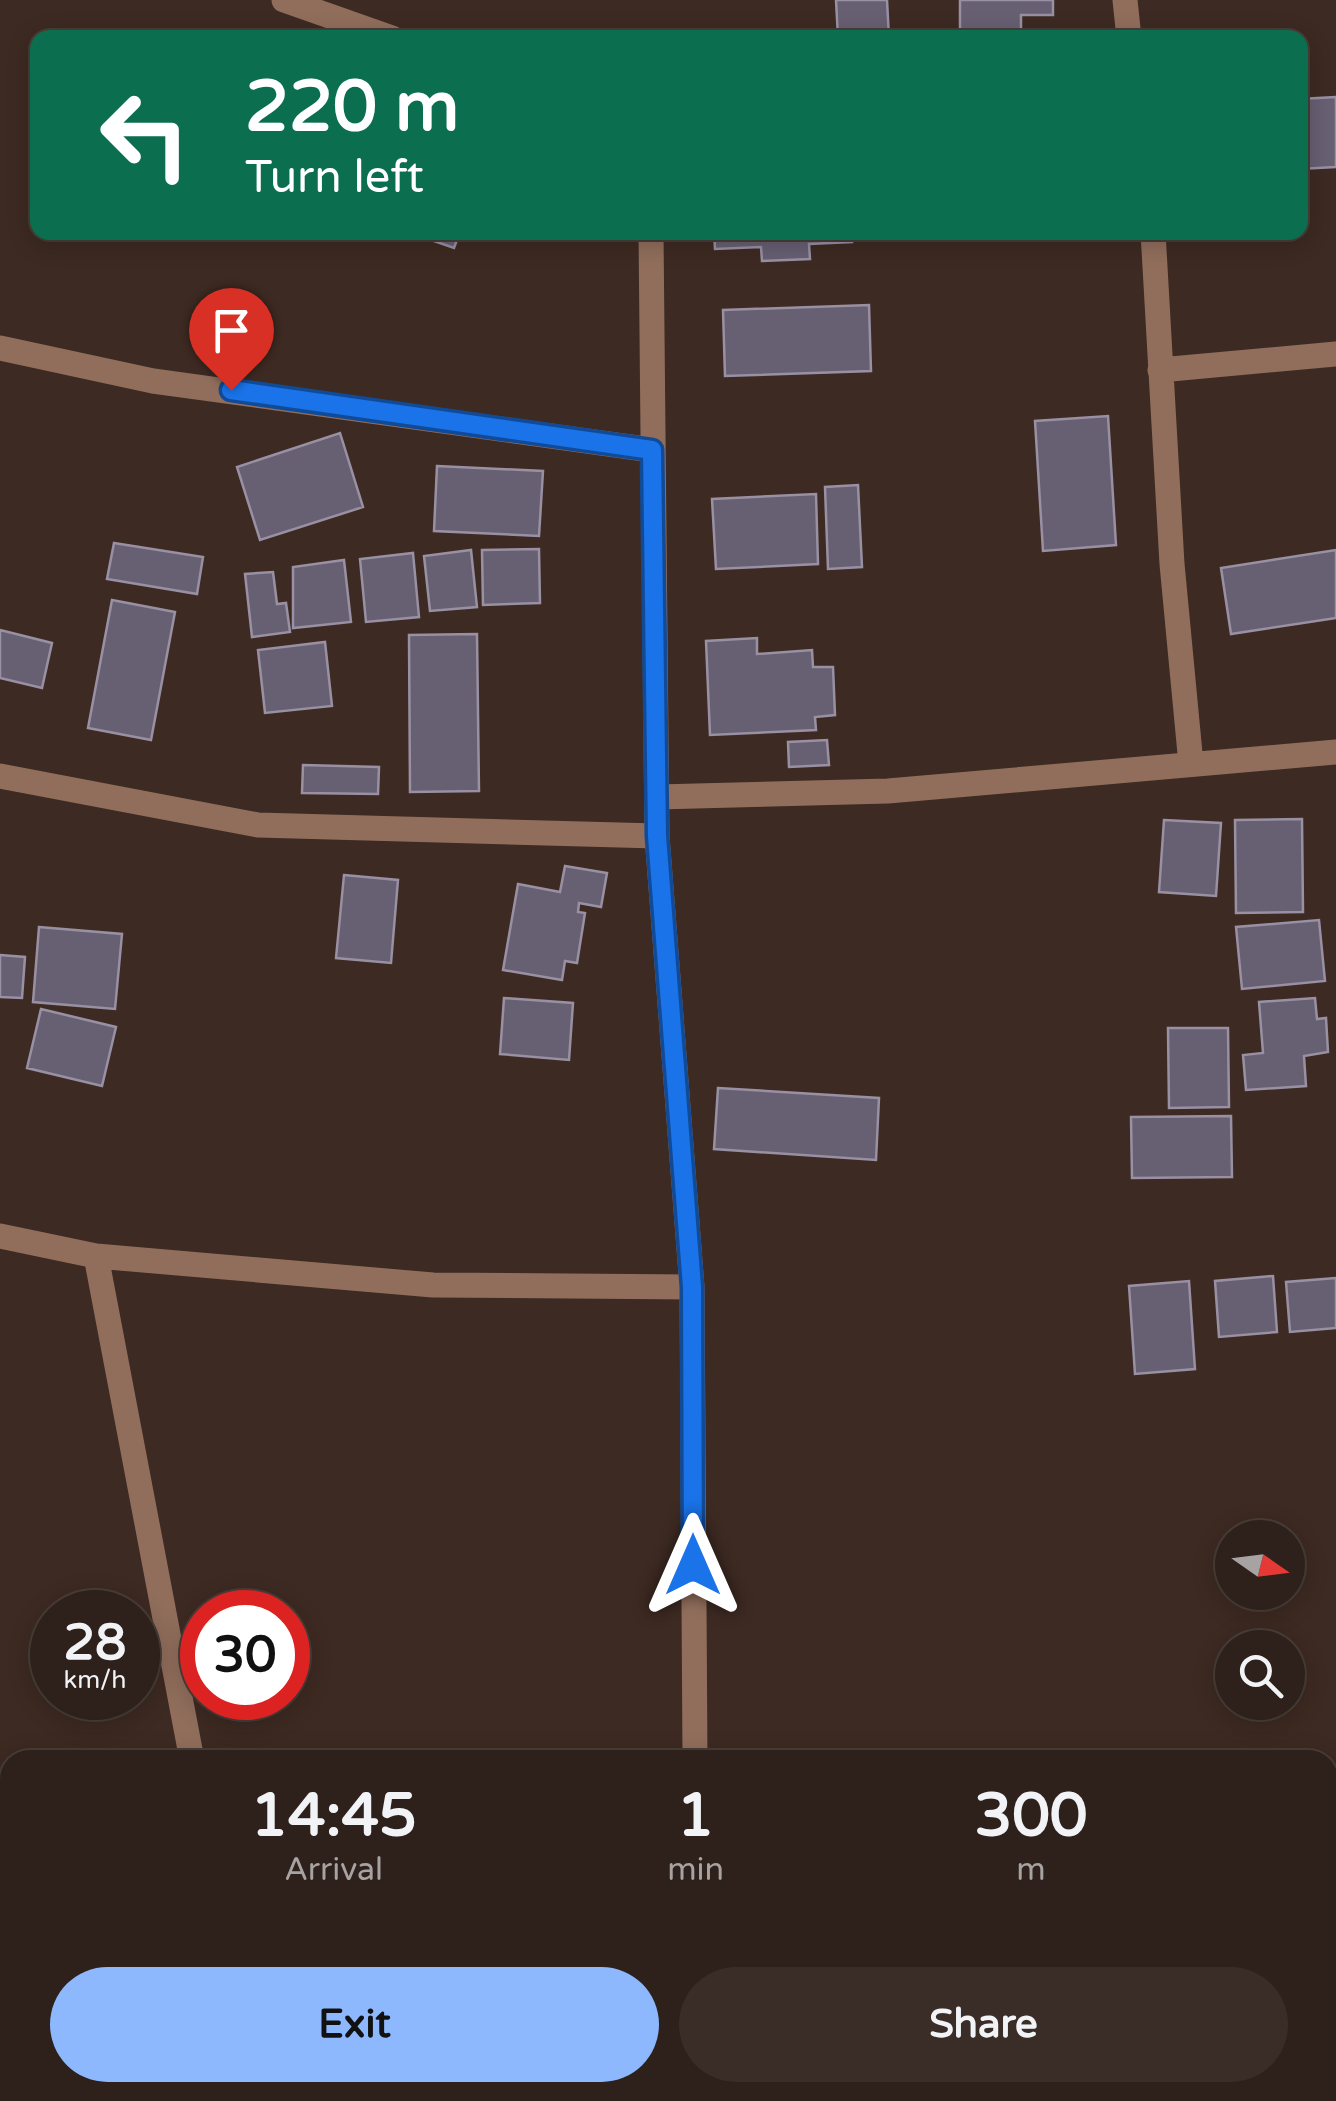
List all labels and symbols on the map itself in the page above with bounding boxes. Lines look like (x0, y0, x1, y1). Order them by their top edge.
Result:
pin (189, 288, 274, 391)
position arrow (641, 1513, 745, 1617)
north arrow (1215, 1520, 1305, 1610)
speed limit sign: 30 (180, 1590, 310, 1720)

